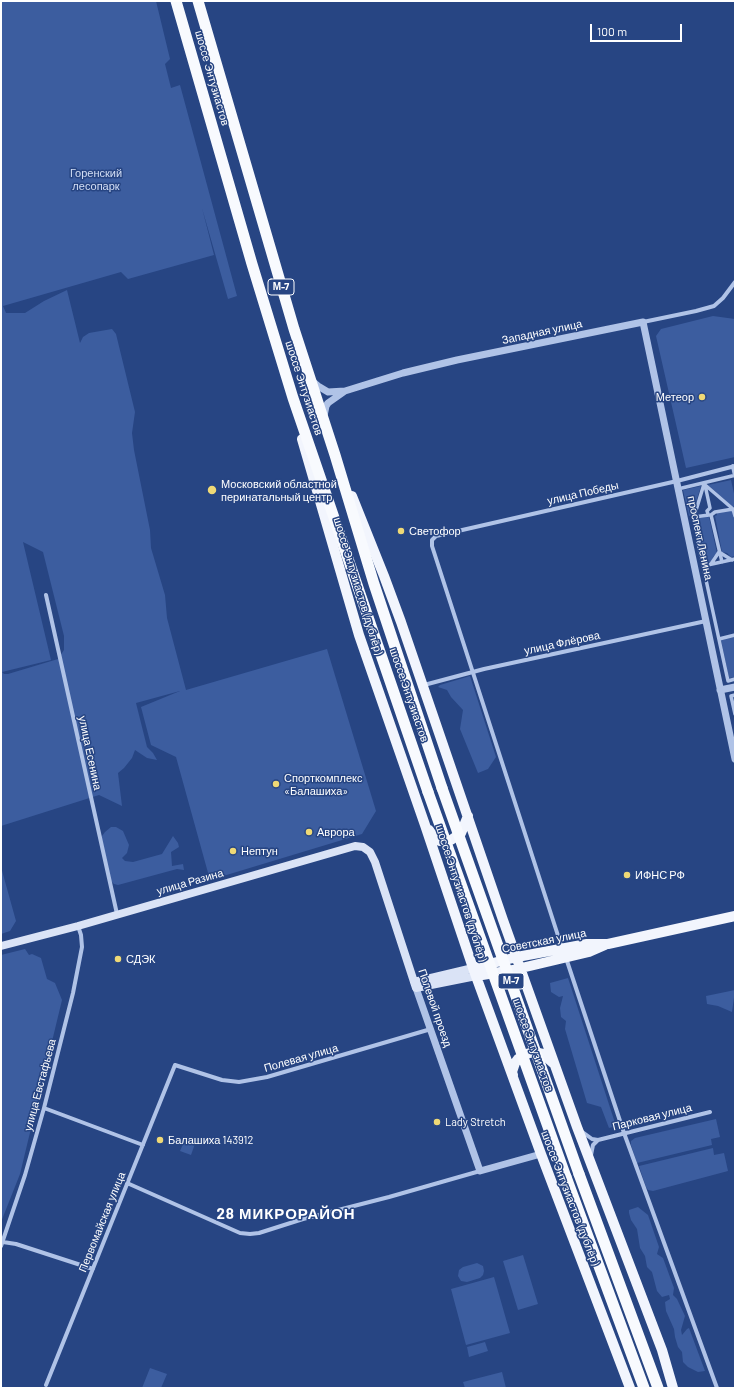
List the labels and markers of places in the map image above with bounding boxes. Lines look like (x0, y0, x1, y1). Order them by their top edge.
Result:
place label: Метеор (656, 390, 694, 404)
marker: Метеор (697, 392, 707, 402)
place label: Московский областной перинатальный центр (221, 477, 337, 503)
marker: Московский областной перинатальный центр (206, 484, 218, 496)
place label: Светофор (409, 524, 461, 538)
marker: Светофор (396, 526, 406, 536)
place label: Спорткомплекс «Балашиха» (284, 771, 362, 797)
marker: Спорткомплекс «Балашиха» (271, 779, 281, 789)
place label: Аврора (317, 825, 355, 839)
marker: Аврора (304, 827, 314, 837)
place label: Нептун (241, 844, 278, 858)
marker: Нептун (228, 846, 238, 856)
place label: ИФНС РФ (635, 868, 685, 882)
marker: ИФНС РФ (622, 870, 632, 880)
place label: СДЭК (126, 952, 155, 966)
marker: СДЭК (113, 954, 123, 964)
place label: Lady Stretch (445, 1115, 506, 1129)
marker: Lady Stretch (432, 1117, 442, 1127)
place label: Балашиха 143912 (168, 1133, 253, 1147)
marker: Балашиха 143912 (155, 1135, 165, 1145)

